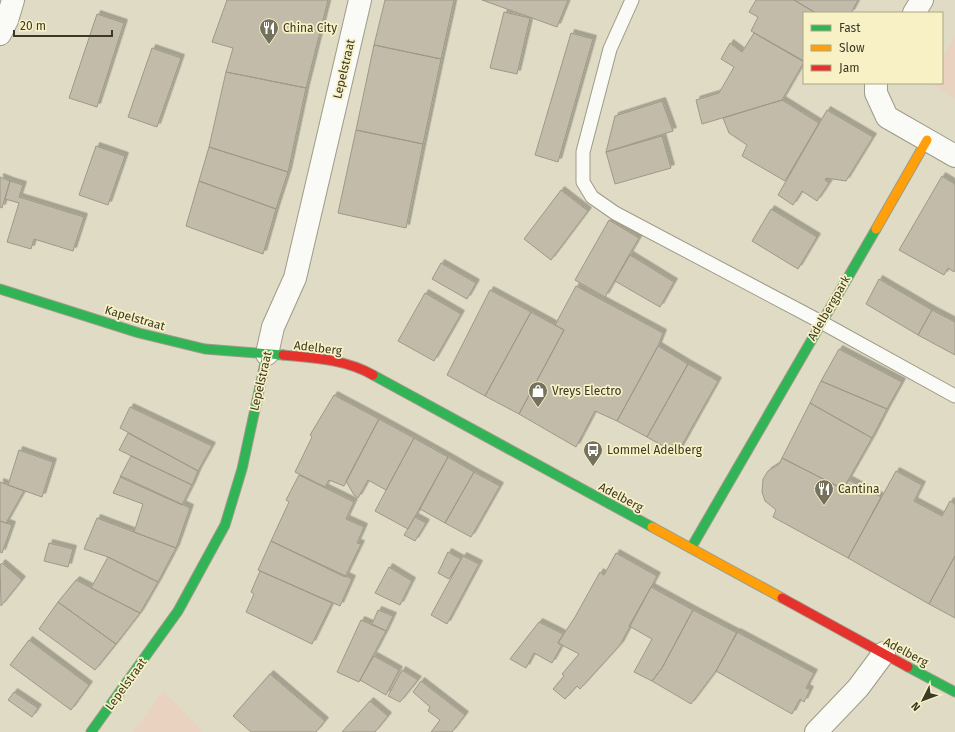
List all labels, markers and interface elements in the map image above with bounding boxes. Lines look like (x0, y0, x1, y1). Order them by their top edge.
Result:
scale bar (14, 12, 112, 38)
legend (803, 12, 943, 84)
restaurant icon: China City (258, 17, 280, 45)
text: 20 m (20, 19, 46, 33)
place label: China City (283, 21, 337, 35)
text: Fast (839, 21, 861, 35)
street label: Lepelstraat (330, 37, 358, 100)
text: Slow (839, 41, 865, 55)
text: Jam (839, 61, 859, 75)
street label: Adelbergpark (805, 272, 854, 343)
street label: Kapelstraat (103, 303, 167, 333)
street label: Adelberg (293, 338, 344, 358)
street label: Lepelstraat (247, 349, 275, 412)
shop icon: Vreys Electro (527, 380, 549, 408)
place label: Vreys Electro (552, 384, 622, 398)
bus stop icon: Lommel Adelberg (582, 439, 604, 467)
place label: Lommel Adelberg (607, 443, 703, 457)
restaurant icon: Cantina (813, 478, 835, 506)
street label: Adelberg (596, 479, 646, 515)
place label: Cantina (838, 482, 879, 496)
street label: Adelberg (881, 634, 931, 670)
street label: Lepelstraat (102, 655, 150, 713)
north arrow (903, 680, 943, 720)
text: N (909, 699, 923, 713)

